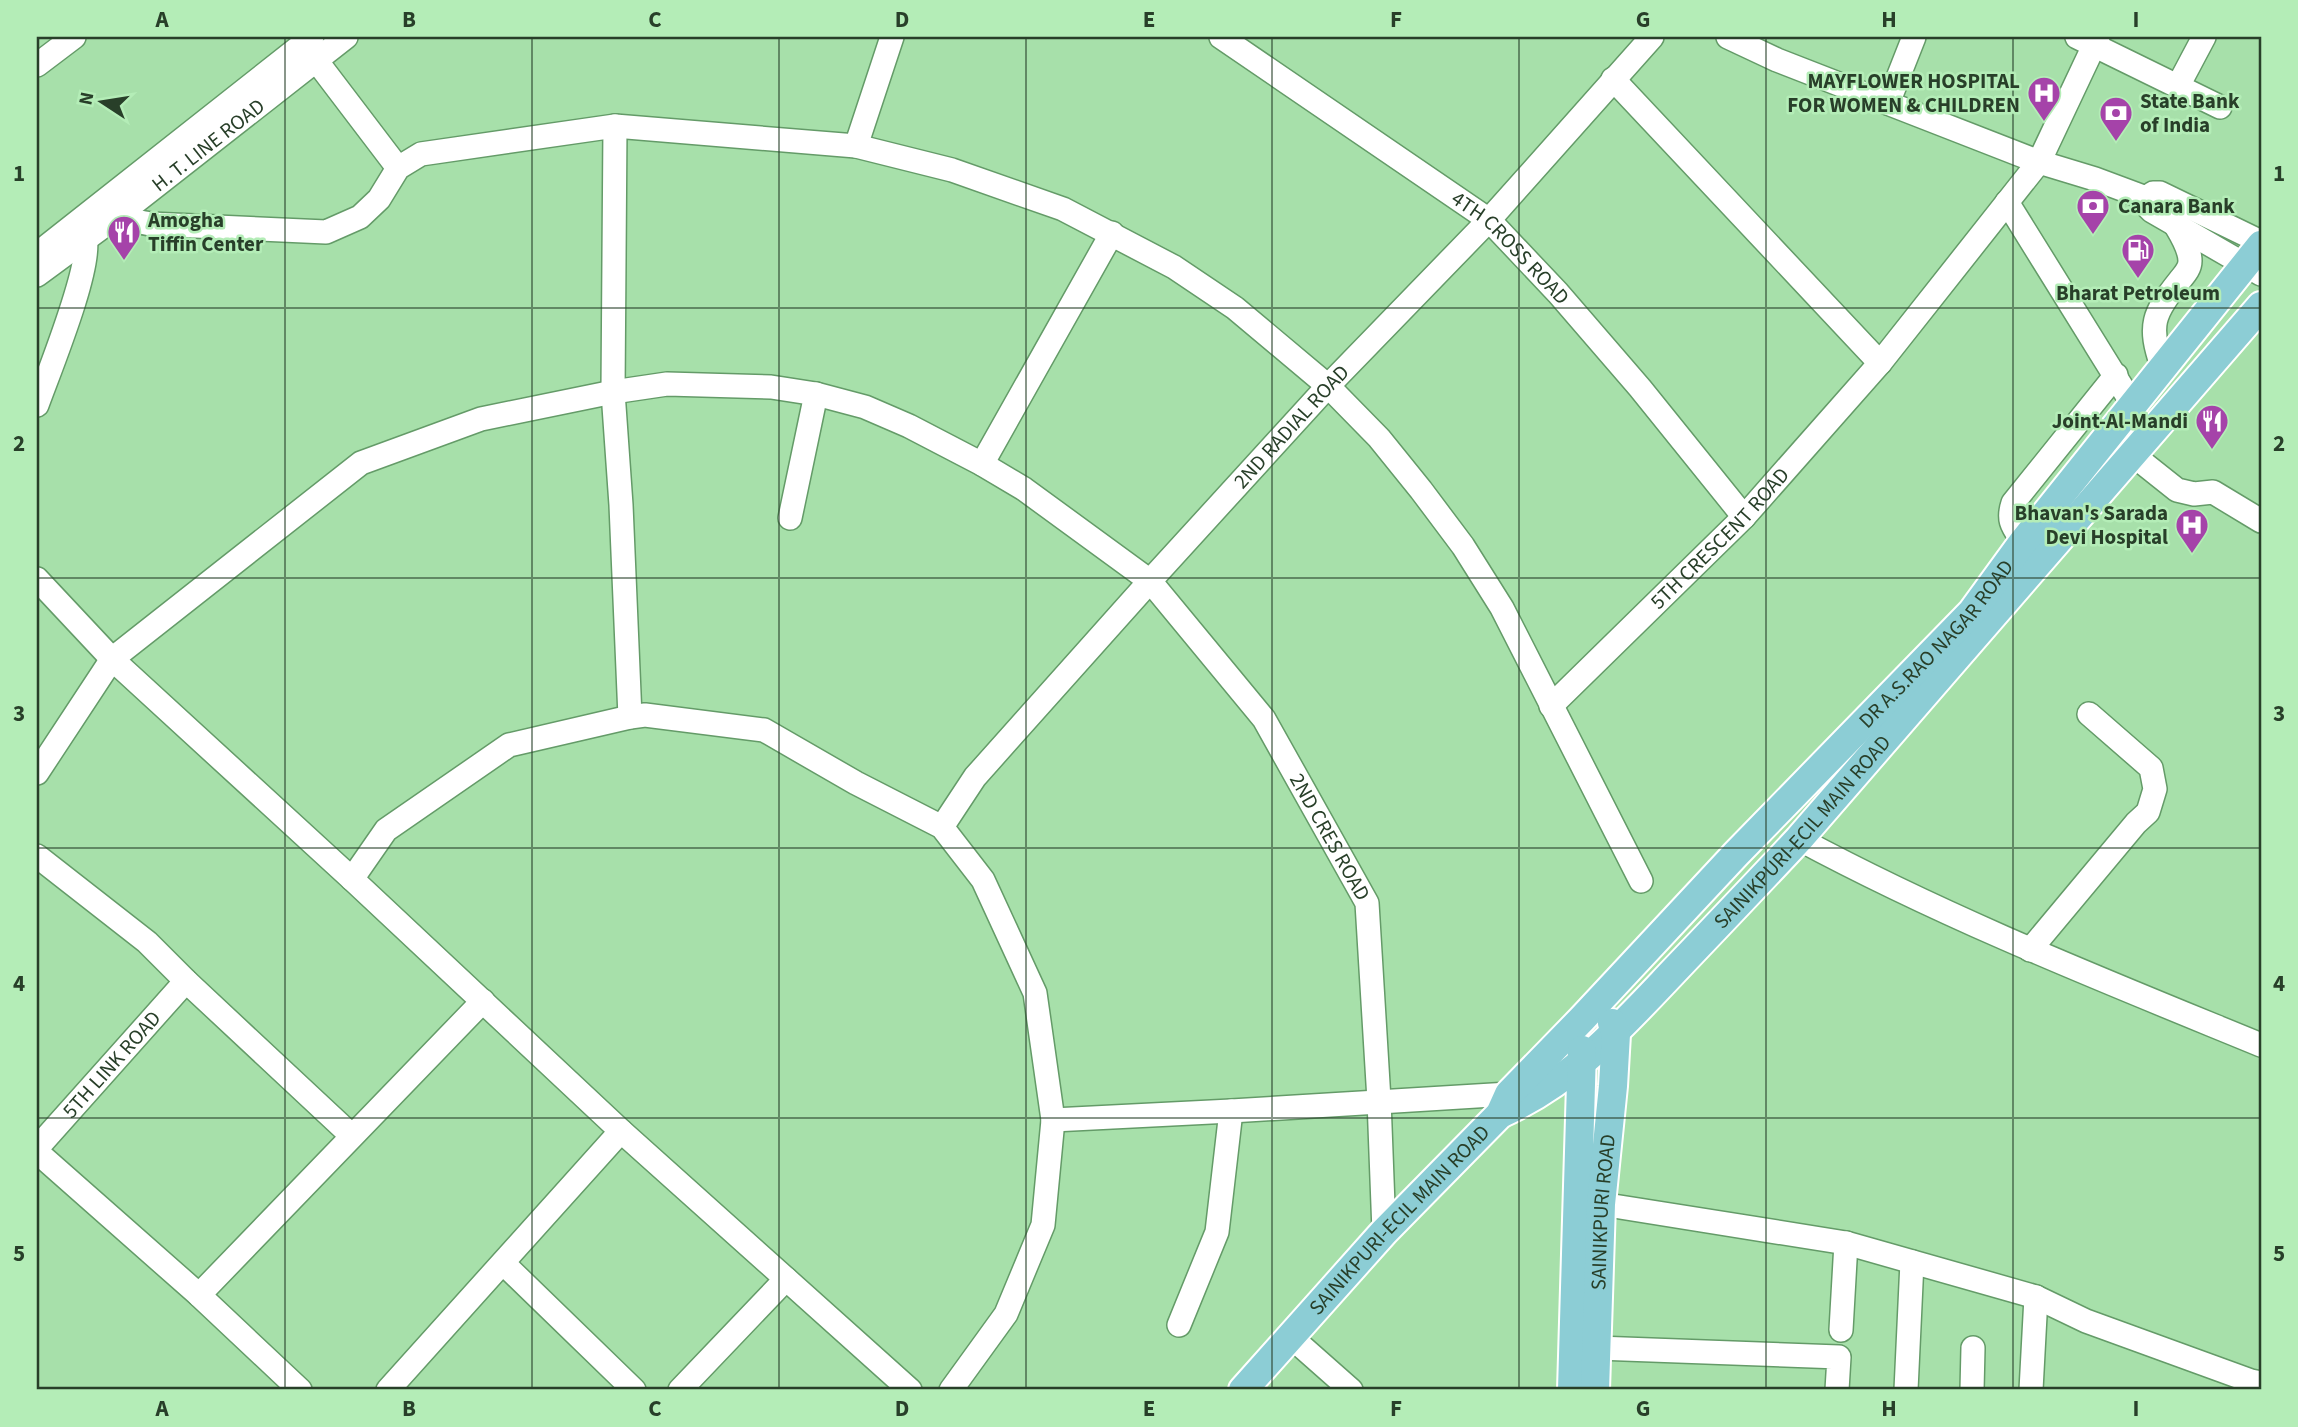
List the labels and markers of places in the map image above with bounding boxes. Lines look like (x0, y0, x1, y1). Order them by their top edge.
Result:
place label: MAYFLOWER HOSPITAL FOR WOMEN & CHILDREN (1787, 66, 2020, 120)
hospital icon: MAYFLOWER HOSPITAL FOR WOMEN & CHILDREN (2025, 74, 2063, 123)
place label: State Bank of India (2140, 86, 2240, 140)
bank icon: State Bank of India (2097, 94, 2135, 143)
bank icon: Canara Bank (2074, 187, 2112, 236)
place label: Canara Bank (2118, 191, 2235, 221)
place label: Amogha Tiffin Center (147, 205, 264, 259)
restaurant icon: Amogha Tiffin Center (105, 213, 143, 262)
fuel station icon: Bharat Petroleum (2119, 231, 2157, 280)
place label: Bharat Petroleum (2056, 278, 2220, 308)
restaurant icon: Joint-Al-Mandi (2193, 402, 2231, 451)
place label: Joint-Al-Mandi (2052, 406, 2188, 436)
place label: Bhavan's Sarada Devi Hospital (2015, 498, 2168, 552)
hospital icon: Bhavan's Sarada Devi Hospital (2173, 506, 2211, 555)

